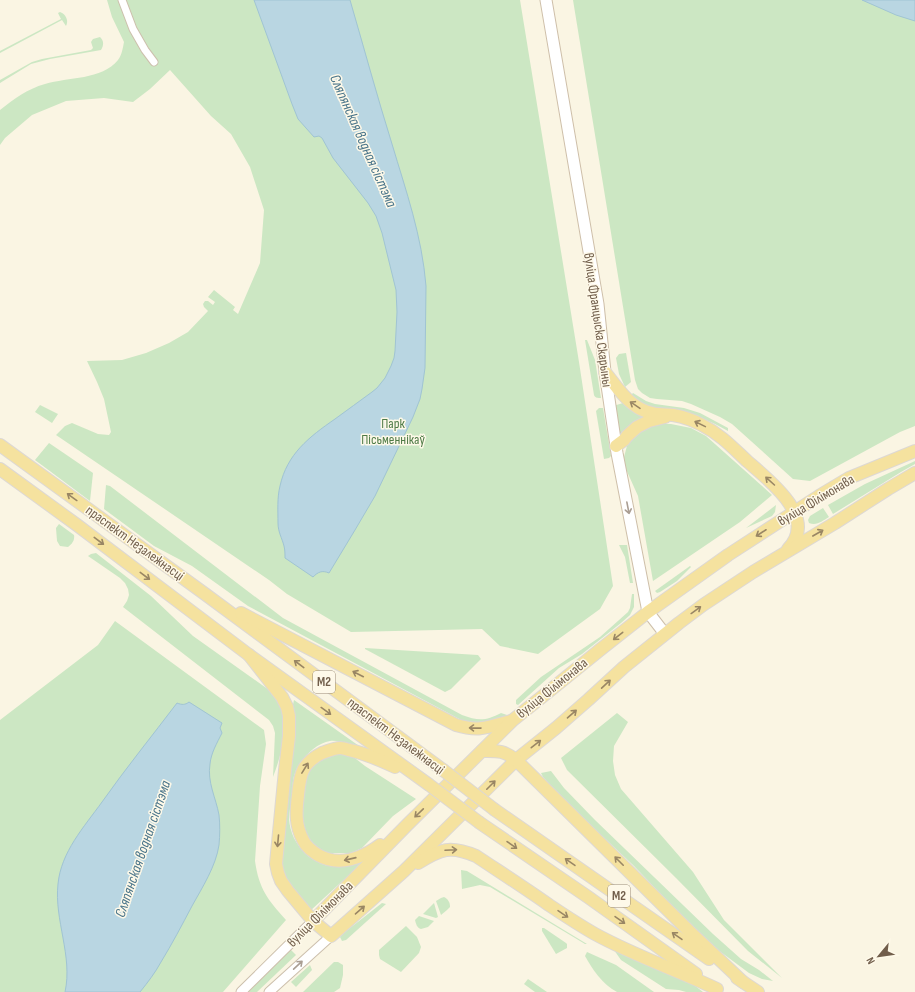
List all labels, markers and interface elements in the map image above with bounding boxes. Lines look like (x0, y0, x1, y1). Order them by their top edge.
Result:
water label: Сляпянская водная сістэма (325, 72, 401, 210)
street label: вуліца Францыска Скарыны (580, 252, 616, 388)
one-way arrow (630, 401, 641, 409)
park label: Парк Пісьменнікаў (361, 415, 425, 448)
one-way arrow (694, 420, 706, 427)
street label: вуліца Філімонава (775, 470, 857, 530)
one-way arrow (765, 477, 775, 486)
one-way arrow (66, 493, 77, 501)
one-way arrow (625, 501, 633, 514)
street label: праспект Незалежнасці (83, 502, 187, 584)
one-way arrow (756, 529, 767, 537)
one-way arrow (812, 529, 824, 537)
one-way arrow (94, 537, 105, 545)
one-way arrow (140, 572, 151, 580)
one-way arrow (690, 606, 701, 614)
one-way arrow (613, 631, 624, 640)
street label: вуліца Філімонава (513, 654, 591, 722)
one-way arrow (294, 659, 305, 668)
one-way arrow (352, 669, 364, 677)
road number: М2 (313, 671, 335, 693)
one-way arrow (601, 679, 611, 688)
street label: праспект Незалежнасці (344, 694, 448, 778)
one-way arrow (320, 707, 331, 715)
one-way arrow (567, 710, 577, 719)
one-way arrow (469, 724, 482, 732)
one-way arrow (531, 740, 542, 749)
one-way arrow (302, 762, 310, 774)
water label: Сляпянская водная сістэма (111, 778, 175, 920)
one-way arrow (486, 780, 496, 790)
one-way arrow (414, 808, 424, 818)
one-way arrow (274, 834, 282, 847)
one-way arrow (506, 841, 517, 849)
one-way arrow (444, 846, 457, 854)
one-way arrow (344, 855, 357, 863)
one-way arrow (614, 856, 624, 866)
one-way arrow (565, 858, 576, 866)
street label: вуліца Філімонава (283, 877, 357, 951)
road number: М2 (608, 885, 630, 907)
one-way arrow (355, 905, 365, 915)
one-way arrow (557, 909, 568, 918)
one-way arrow (614, 916, 625, 924)
one-way arrow (672, 932, 683, 940)
north arrow (859, 936, 899, 976)
text: N (864, 955, 878, 966)
one-way arrow (293, 960, 303, 970)

